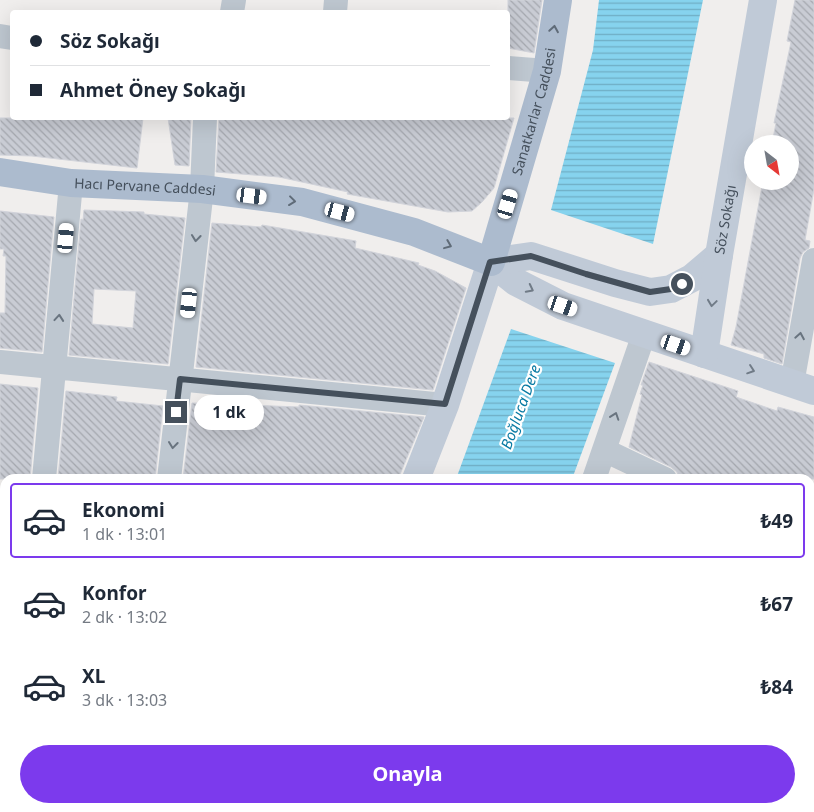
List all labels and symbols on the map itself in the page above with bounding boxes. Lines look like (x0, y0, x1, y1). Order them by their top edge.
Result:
one-way arrow (548, 25, 558, 34)
street label: Sanatkarlar Caddesi (507, 46, 559, 177)
north arrow (744, 135, 799, 190)
street label: Hacı Pervane Caddesi (74, 173, 217, 200)
street label: Söz Sokağı (709, 183, 740, 256)
car (236, 187, 267, 205)
car (496, 187, 519, 221)
one-way arrow (288, 195, 296, 206)
car (323, 201, 356, 223)
car (57, 222, 74, 254)
one-way arrow (191, 234, 202, 242)
one-way arrow (443, 239, 452, 249)
route start (671, 273, 693, 295)
one-way arrow (525, 283, 534, 293)
car (179, 287, 198, 319)
car (546, 294, 579, 318)
one-way arrow (707, 300, 718, 308)
one-way arrow (53, 314, 64, 322)
one-way arrow (795, 332, 805, 341)
car (659, 333, 692, 357)
water label: Boğluca Dere (496, 361, 545, 452)
one-way arrow (746, 364, 754, 374)
callout: 1 dk (194, 394, 264, 430)
route end (165, 401, 187, 423)
one-way arrow (609, 412, 619, 421)
one-way arrow (168, 441, 179, 449)

